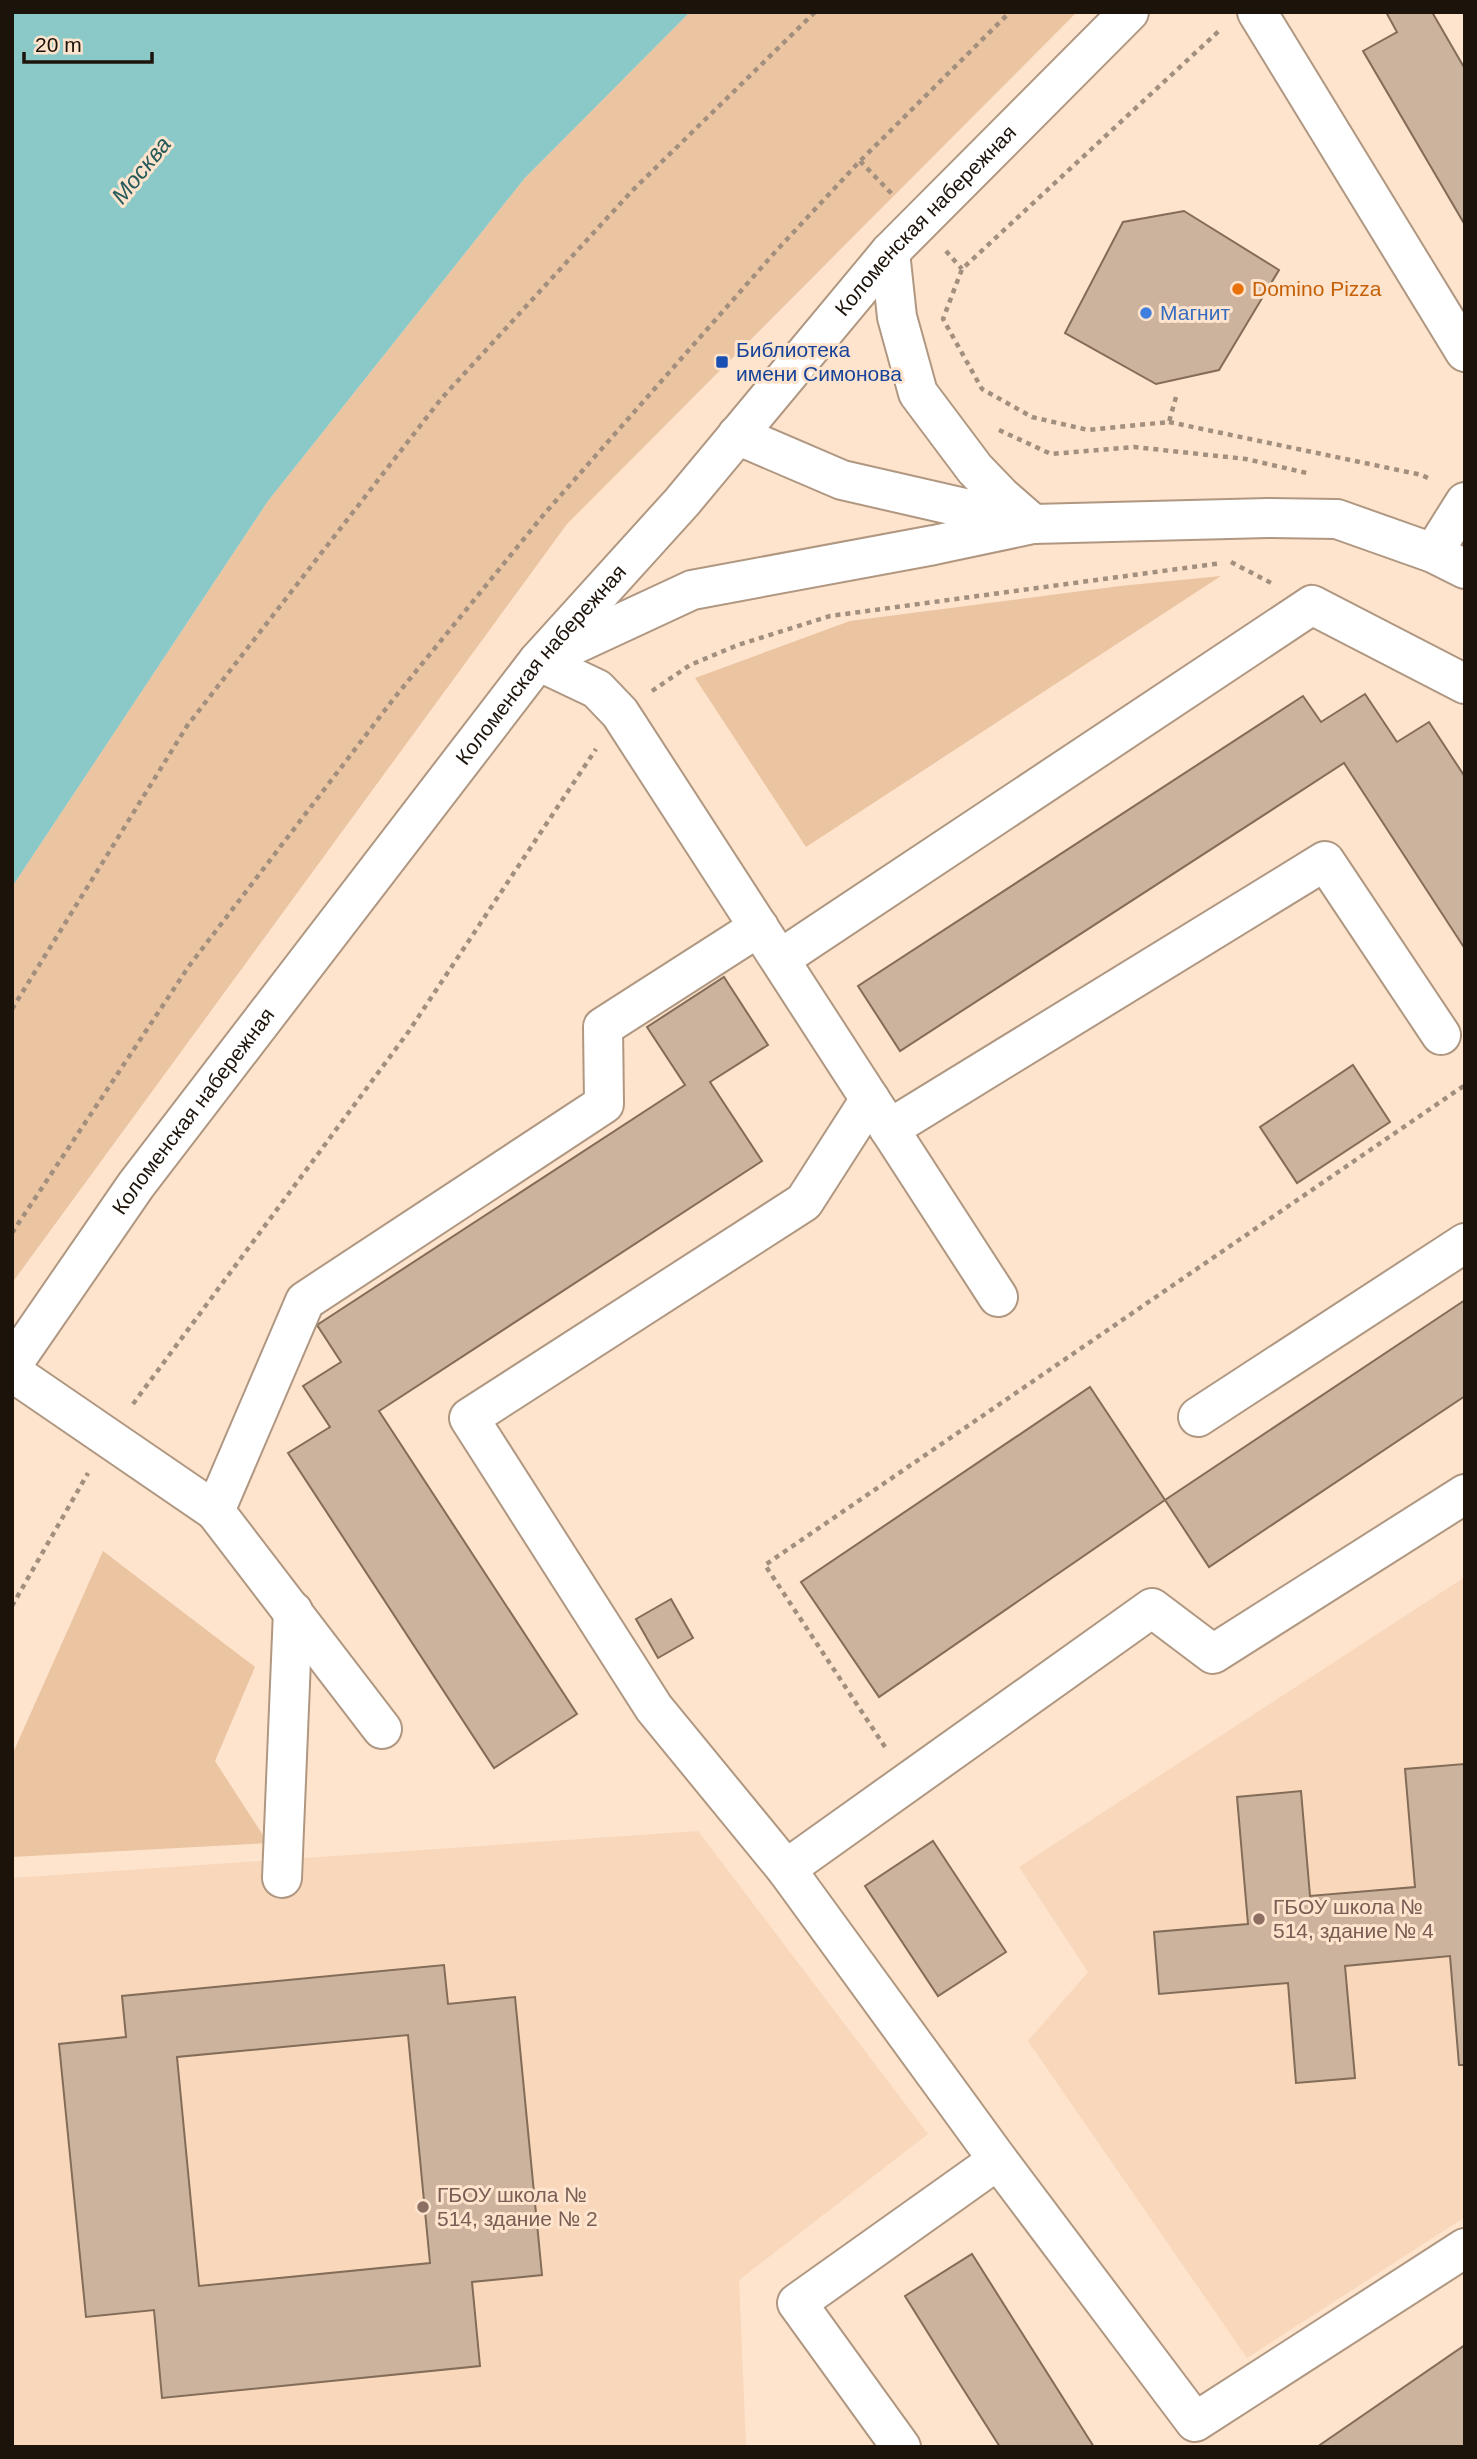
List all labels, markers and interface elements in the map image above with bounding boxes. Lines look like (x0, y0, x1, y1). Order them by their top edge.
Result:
scale bar (24, 21, 152, 65)
text: 20 m (35, 33, 82, 56)
street label: Коломенская набережная (830, 120, 1020, 320)
water label: Москва (106, 131, 176, 209)
place label: Domino Pizza (1252, 277, 1382, 300)
marker: Domino Pizza (1230, 281, 1246, 297)
place label: Магнит (1160, 301, 1230, 324)
marker: Магнит (1138, 305, 1154, 321)
place label: Библиотека имени Симонова (736, 338, 902, 385)
marker: Библиотека имени Симонова (714, 354, 730, 370)
street label: Коломенская набережная (451, 560, 630, 769)
street label: Коломенская набережная (107, 1003, 279, 1219)
place label: ГБОУ школа № 514, здание № 4 (1273, 1895, 1434, 1942)
marker: ГБОУ школа № 514, здание № 4 (1251, 1911, 1267, 1927)
place label: ГБОУ школа № 514, здание № 2 (437, 2183, 598, 2230)
marker: ГБОУ школа № 514, здание № 2 (415, 2199, 431, 2215)

